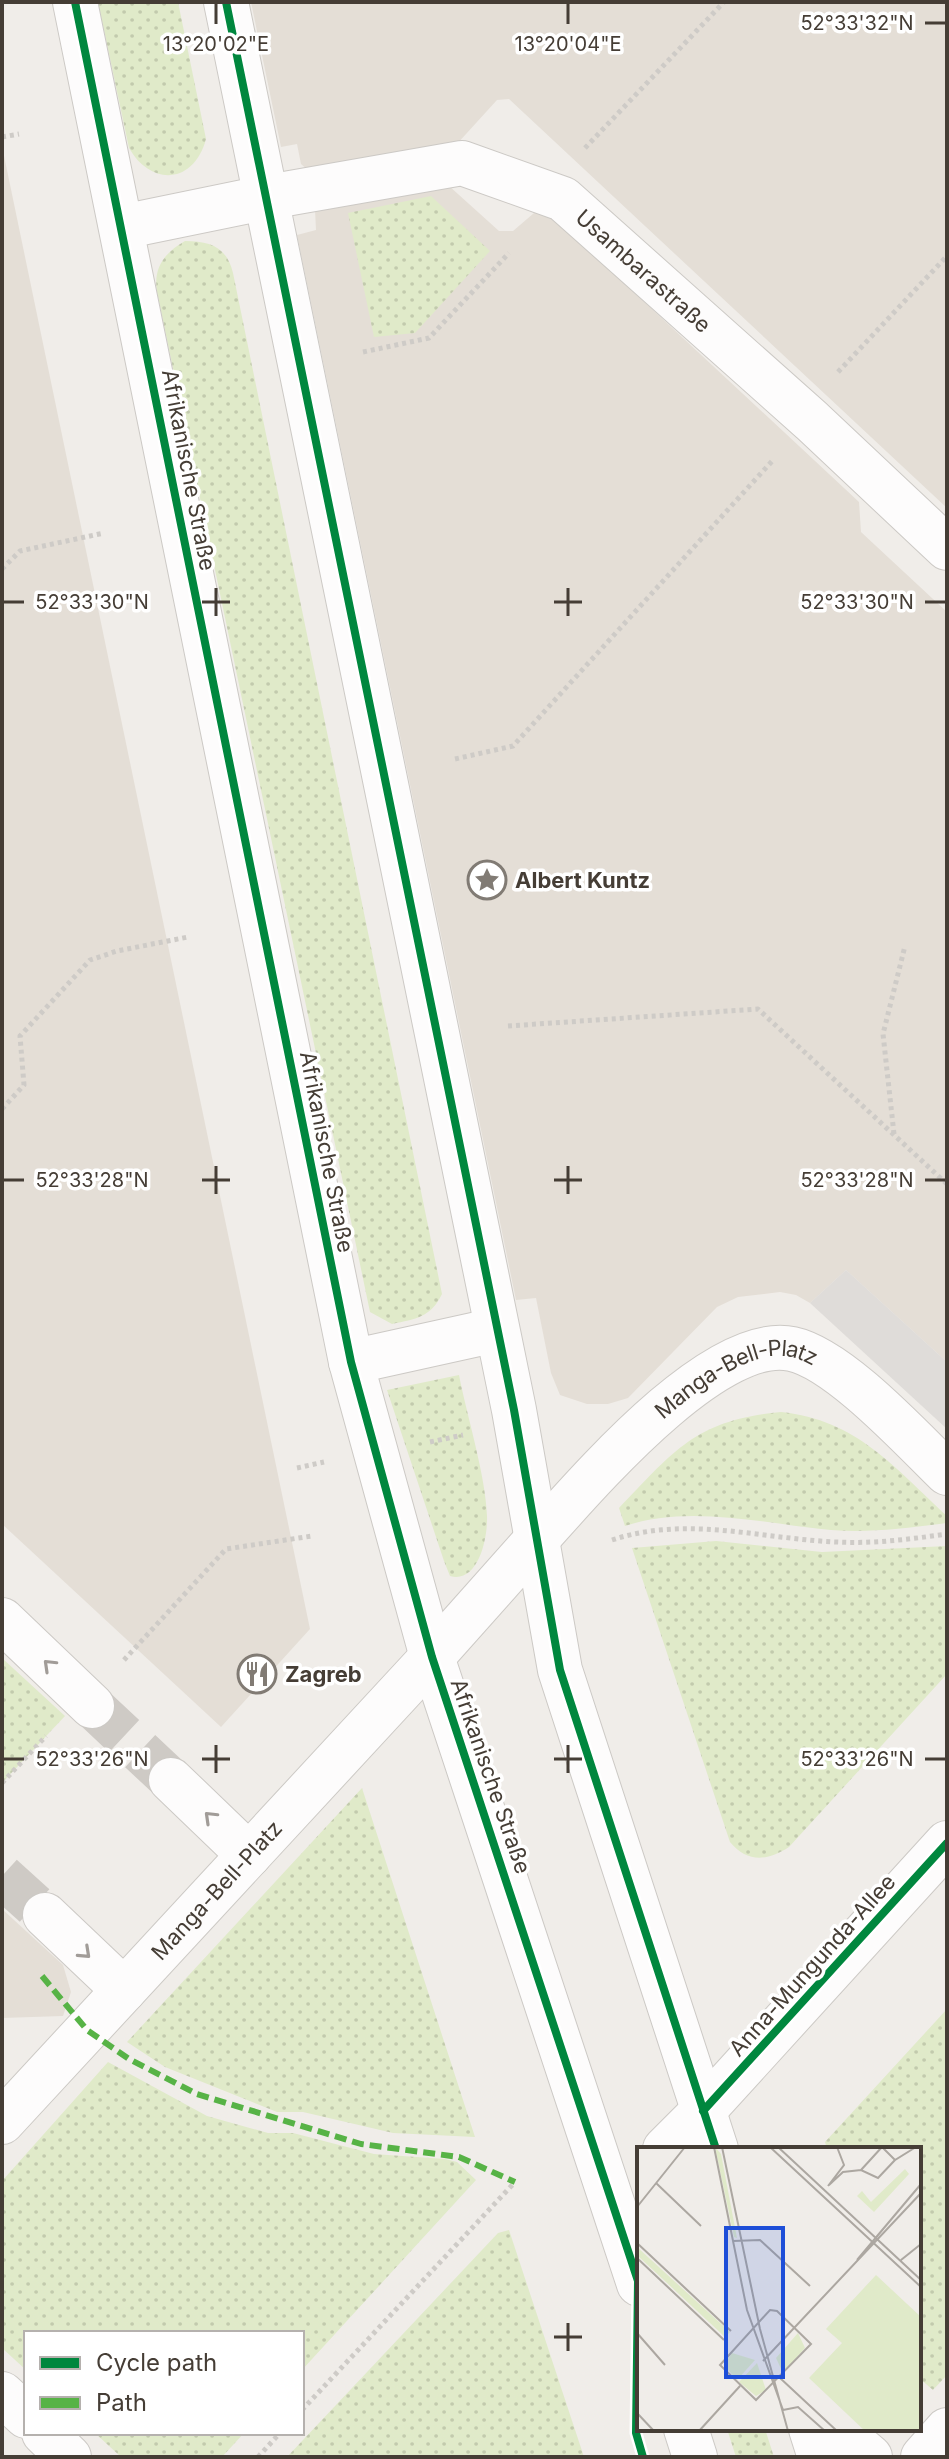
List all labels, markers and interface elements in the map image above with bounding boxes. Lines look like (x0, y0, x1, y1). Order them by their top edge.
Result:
text: 52°33'32"N (800, 11, 914, 35)
text: 13°20'02"E (163, 32, 269, 56)
text: 13°20'04"E (515, 32, 622, 56)
street label: Usambarastraße (571, 204, 716, 338)
street label: Afrikanische Straße (157, 367, 221, 573)
text: 52°33'30"N (35, 590, 149, 614)
text: 52°33'30"N (800, 590, 914, 614)
place icon: Albert Kuntz (466, 859, 508, 901)
place label: Albert Kuntz (515, 867, 650, 893)
street label: Afrikanische Straße (295, 1049, 359, 1255)
text: 52°33'28"N (35, 1168, 149, 1192)
text: 52°33'28"N (800, 1168, 914, 1192)
street label: Manga-Bell-Platz (649, 1334, 822, 1424)
restaurant icon: Zagreb (236, 1653, 278, 1695)
one-way arrow (44, 1660, 58, 1675)
place label: Zagreb (285, 1661, 362, 1687)
street label: Afrikanische Straße (445, 1675, 537, 1877)
text: 52°33'26"N (35, 1747, 149, 1771)
text: 52°33'26"N (800, 1747, 914, 1771)
one-way arrow (205, 1812, 219, 1827)
street label: Manga-Bell-Platz (146, 1815, 287, 1965)
street label: Anna-Mungunda-Allee (723, 1869, 901, 2061)
one-way arrow (75, 1943, 90, 1957)
inset map (637, 2147, 921, 2431)
legend (24, 2331, 304, 2435)
text: Cycle path (96, 2348, 217, 2377)
text: Path (96, 2388, 147, 2417)

